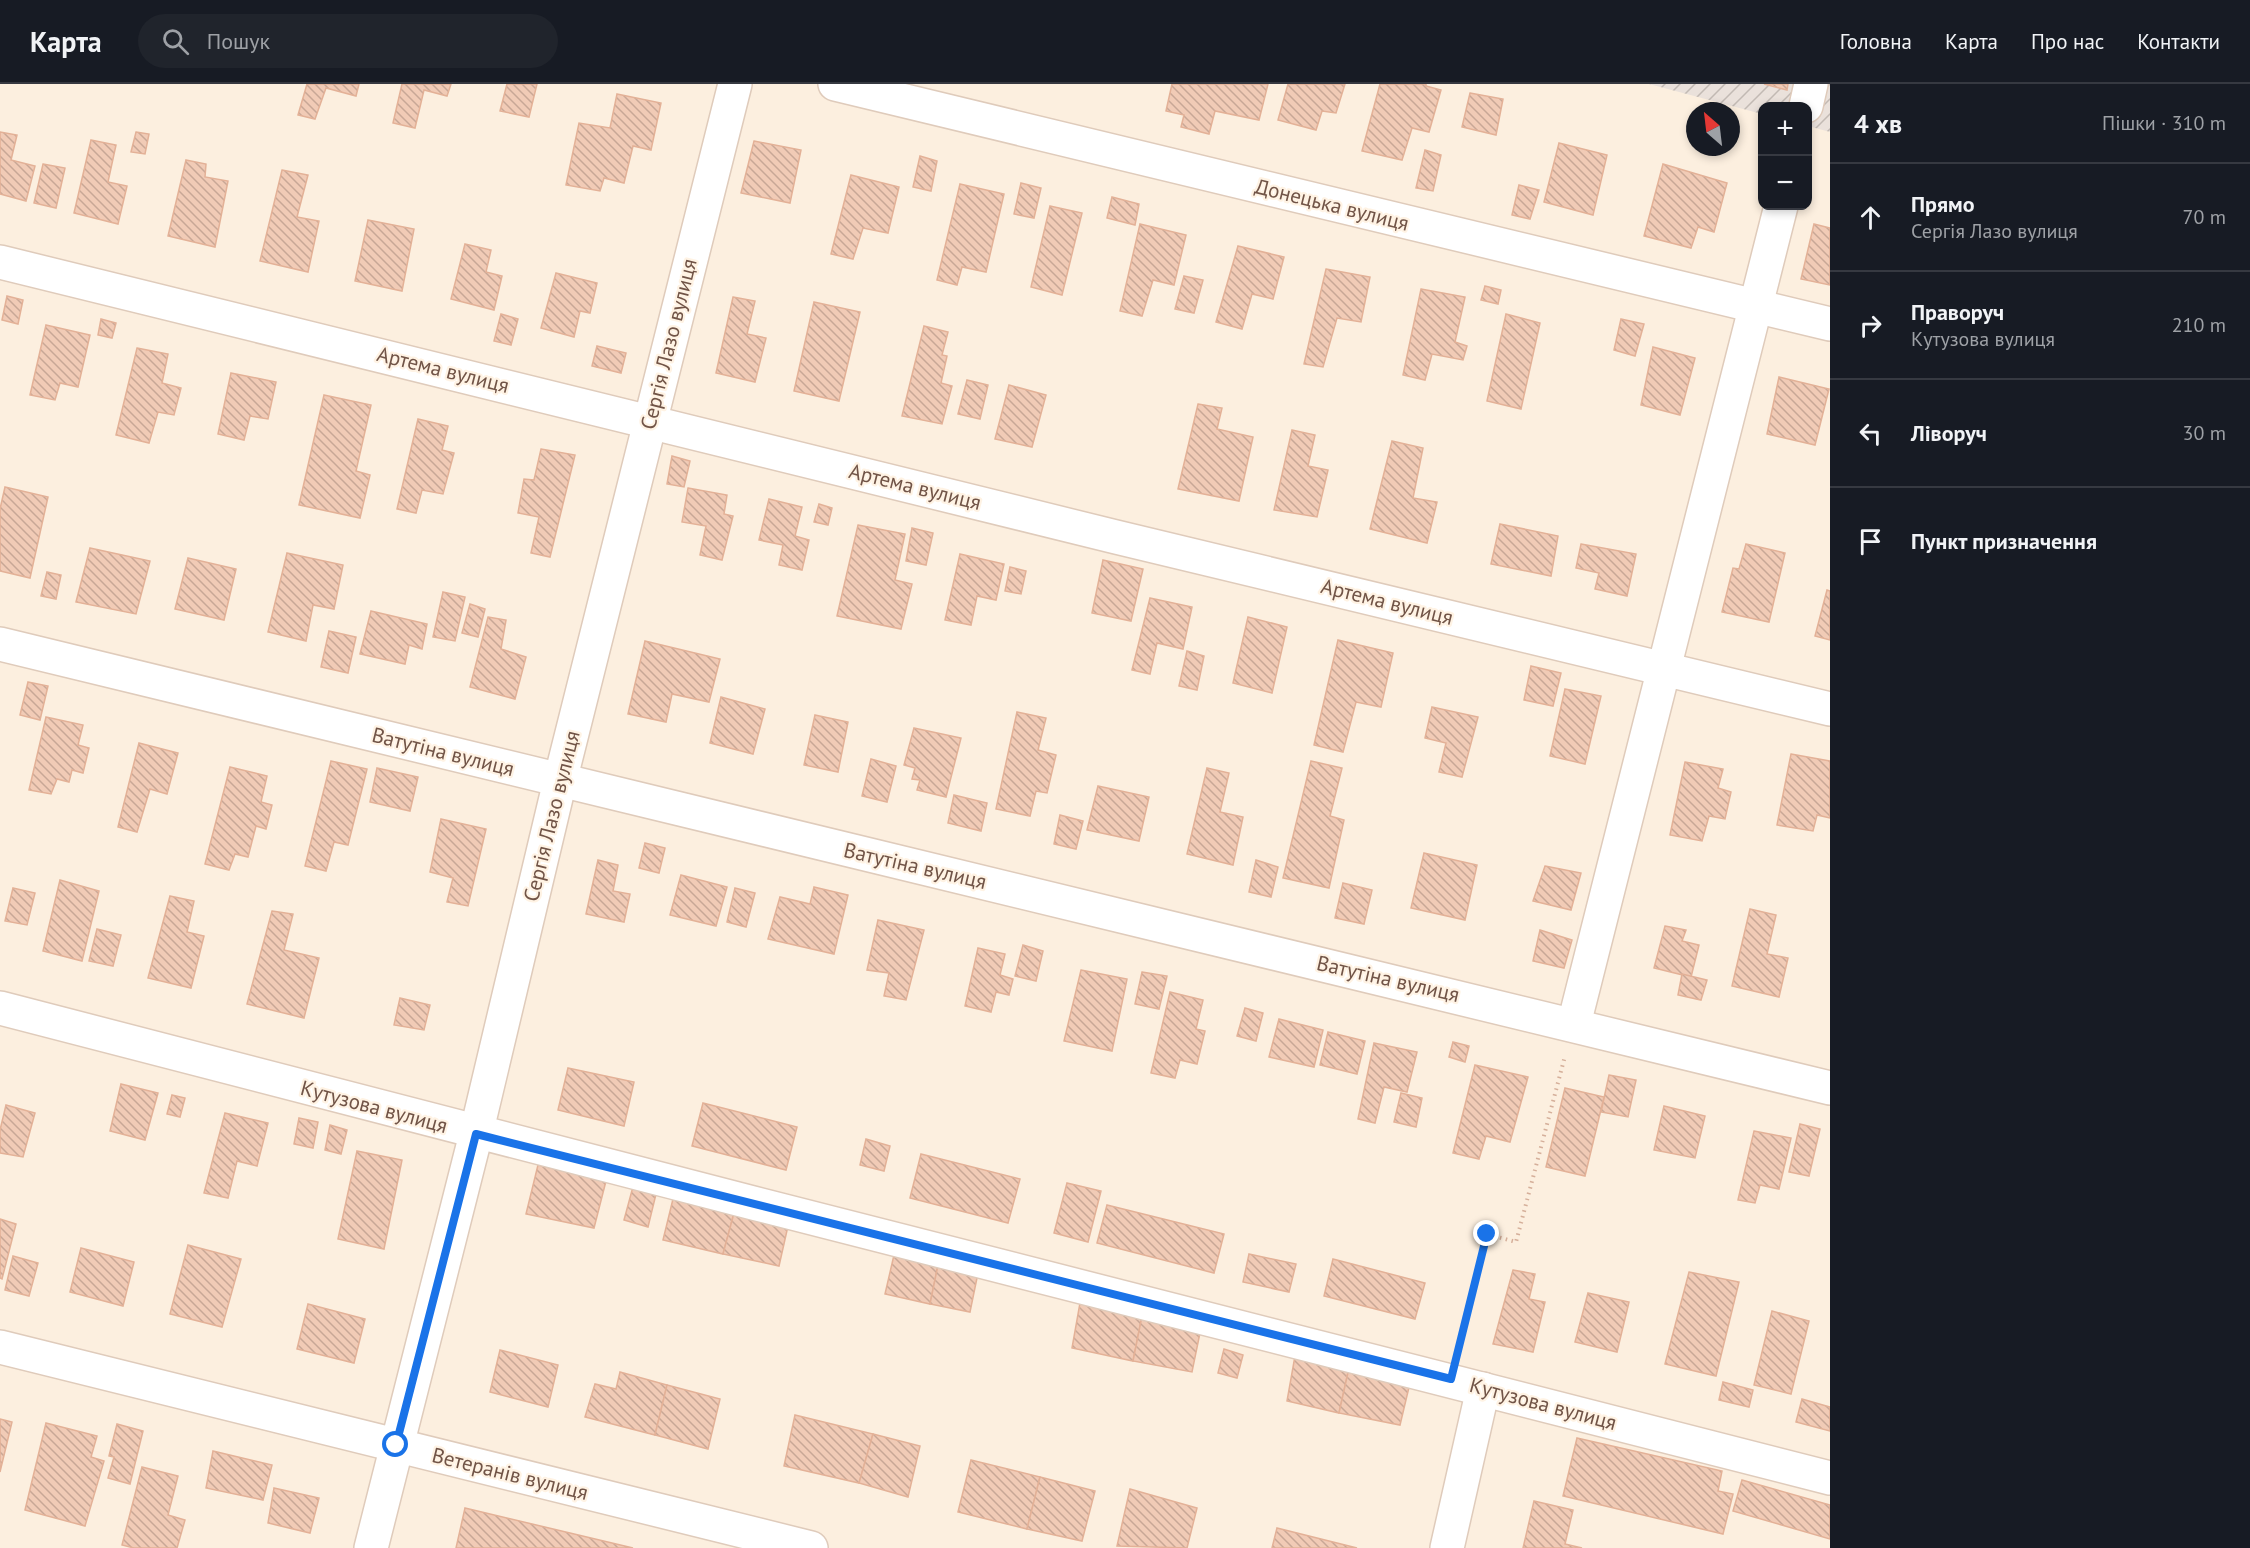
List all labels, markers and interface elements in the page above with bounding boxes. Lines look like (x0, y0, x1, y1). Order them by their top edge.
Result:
search box (138, 14, 558, 68)
text: Карта (30, 23, 102, 60)
icon: search (159, 25, 192, 58)
text: Пошук (207, 27, 270, 55)
text: Головна (1840, 28, 1912, 55)
text: Карта (1945, 28, 1998, 55)
text: Про нас (2031, 28, 2104, 55)
text: Контакти (2137, 28, 2220, 55)
north arrow (1686, 102, 1740, 156)
map controls (1758, 102, 1812, 210)
button: + (1758, 102, 1812, 156)
text: 4 хв (1854, 107, 1902, 140)
text: Пішки · 310 m (2102, 110, 2226, 136)
button: − (1758, 156, 1812, 210)
street label: Донецька вулиця (1252, 172, 1412, 237)
text: Прямо (1911, 190, 1974, 218)
icon: ahead (1854, 201, 1887, 234)
text: 70 m (2183, 204, 2226, 230)
text: Сергія Лазо вулиця (1911, 218, 2078, 244)
street label: Сергія Лазо вулиця (634, 256, 703, 432)
text: Праворуч (1911, 298, 2004, 326)
icon: right (1854, 309, 1887, 342)
text: 210 m (2172, 312, 2226, 338)
text: Кутузова вулиця (1911, 326, 2055, 352)
street label: Артема вулиця (374, 340, 512, 399)
icon: left (1854, 417, 1887, 450)
text: Ліворуч (1911, 419, 1987, 447)
text: 30 m (2183, 420, 2226, 446)
street label: Артема вулиця (846, 457, 984, 516)
icon: arrive (1854, 525, 1887, 558)
text: Пункт призначення (1911, 527, 2097, 555)
street label: Артема вулиця (1318, 572, 1456, 631)
street label: Ватутіна вулиця (369, 721, 517, 782)
street label: Сергія Лазо вулиця (517, 728, 586, 904)
street label: Ватутіна вулиця (841, 836, 989, 895)
street label: Ватутіна вулиця (1314, 949, 1462, 1008)
street label: Кутузова вулиця (298, 1074, 451, 1139)
route end (1473, 1220, 1499, 1246)
street label: Кутузова вулиця (1467, 1371, 1620, 1436)
route start (382, 1431, 408, 1457)
street label: Ветеранів вулиця (429, 1441, 591, 1506)

